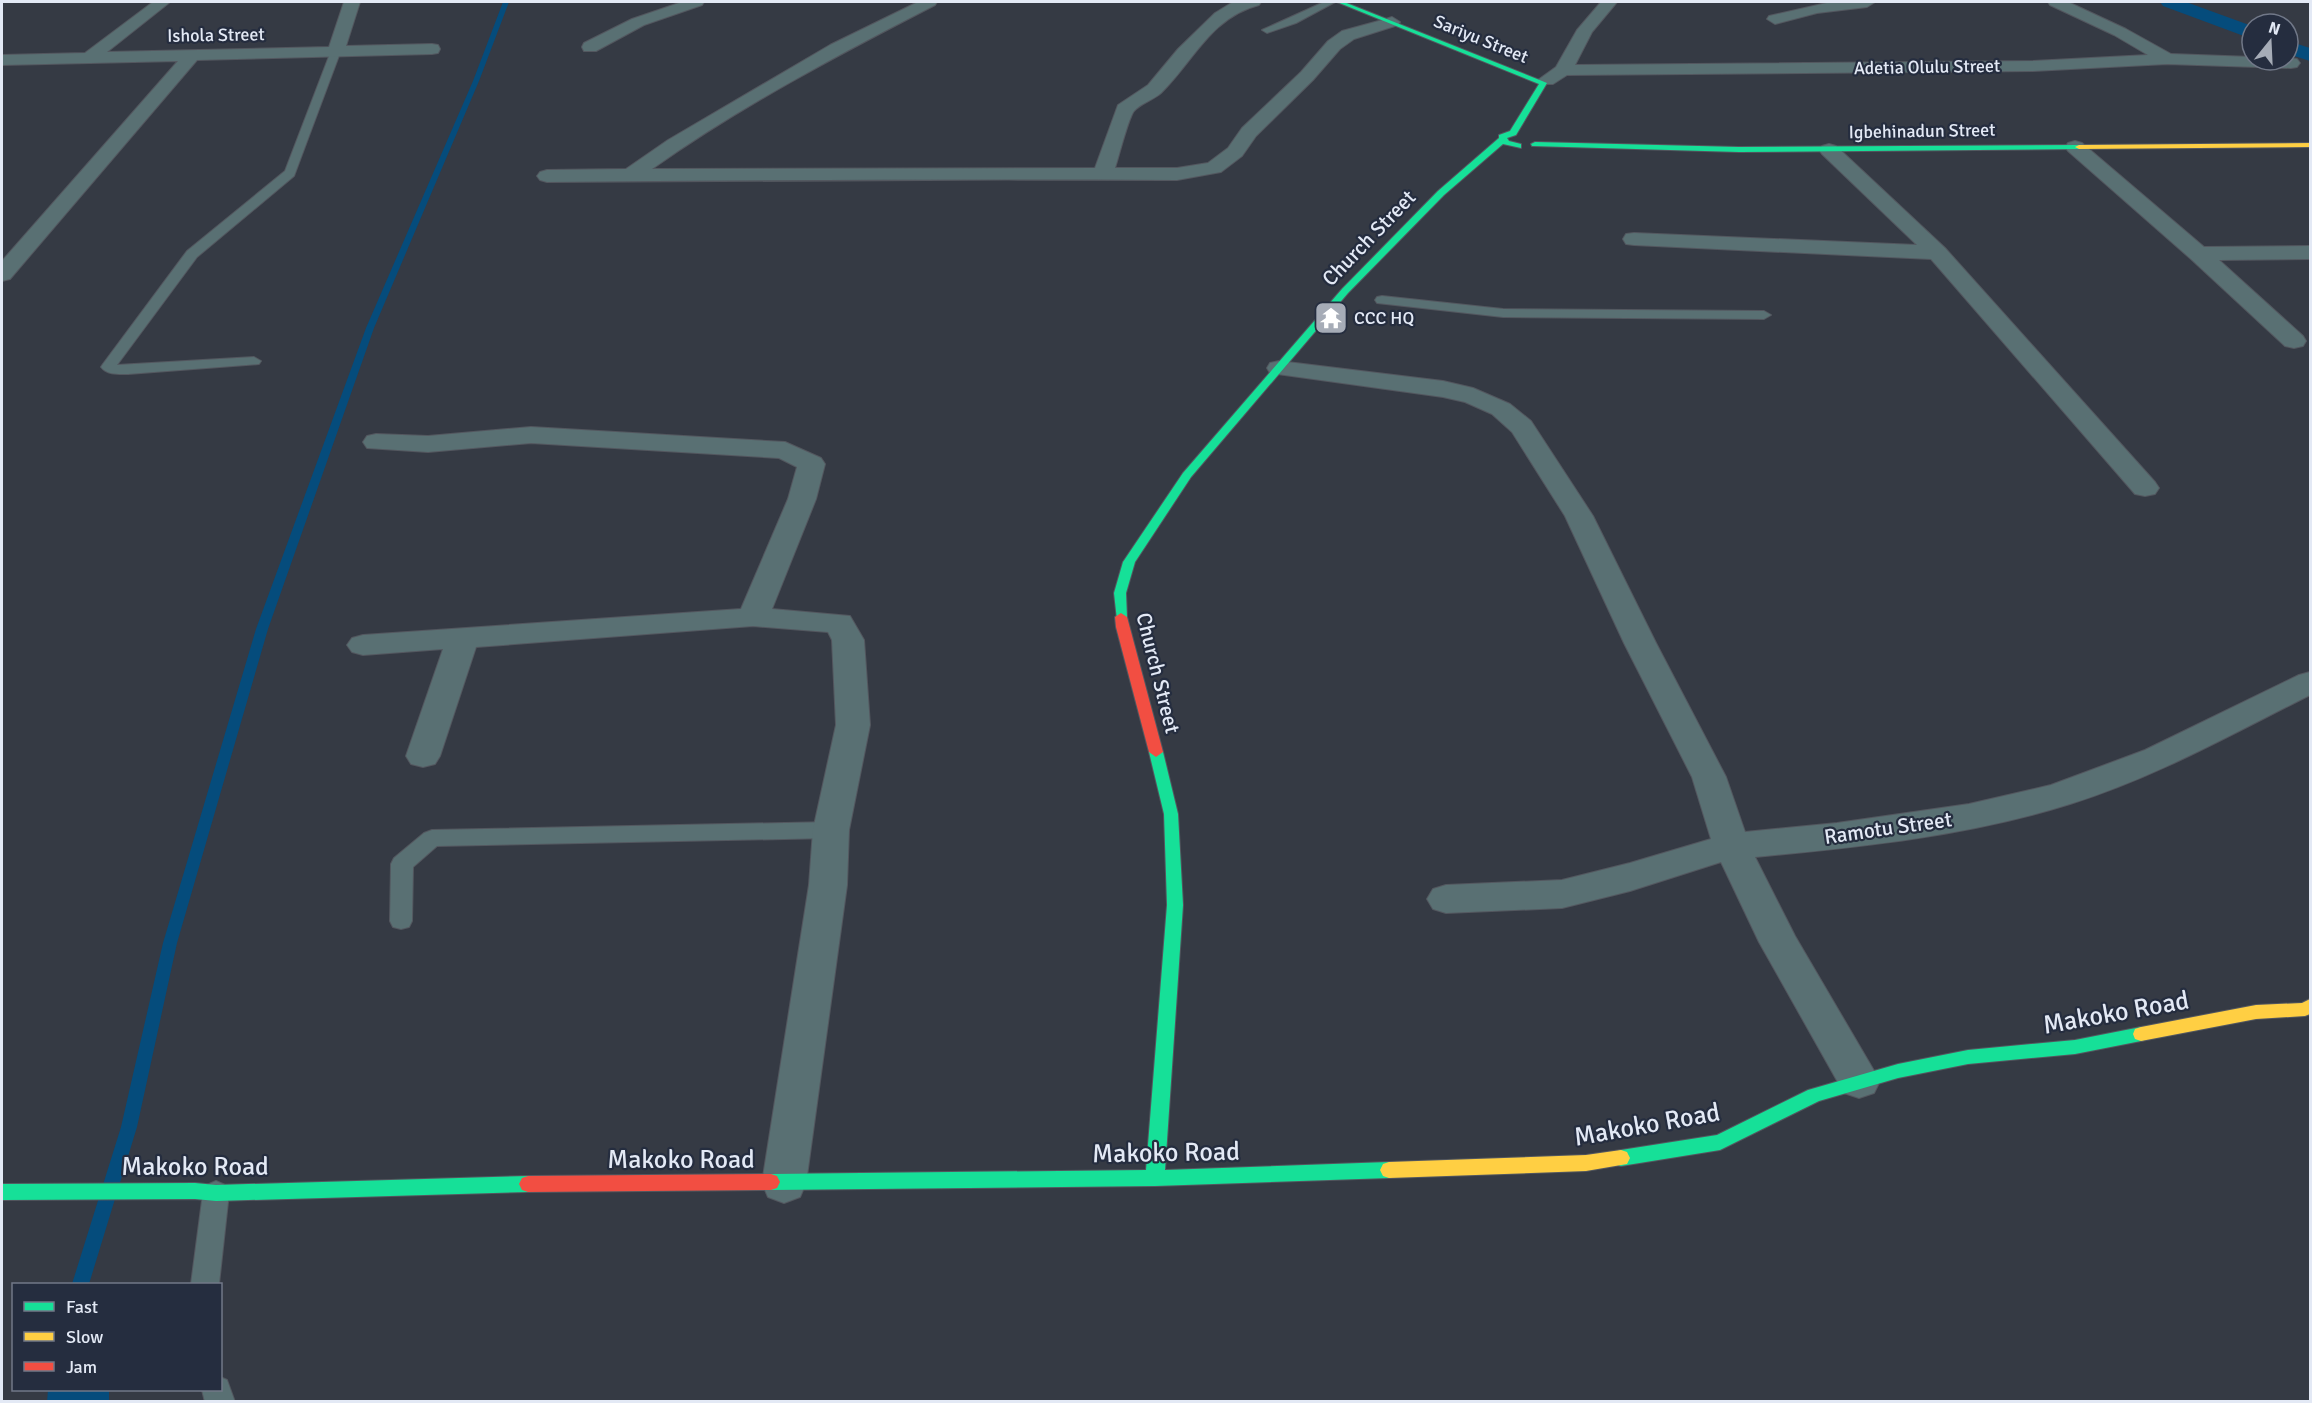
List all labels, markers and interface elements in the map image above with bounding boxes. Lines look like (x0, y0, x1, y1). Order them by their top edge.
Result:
street label: Sariyu Street (1431, 10, 1531, 68)
north arrow (2240, 12, 2300, 72)
text: N (2266, 17, 2283, 40)
street label: Ishola Street (167, 23, 265, 47)
street label: Adetia Olulu Street (1854, 55, 2000, 79)
street label: Igbehinadun Street (1848, 119, 1996, 143)
street label: Church Street (1317, 185, 1421, 291)
temple icon: CCC HQ (1313, 300, 1349, 336)
place label: CCC HQ (1354, 307, 1414, 329)
street label: Church Street (1130, 610, 1186, 736)
street label: Ramotu Street (1822, 806, 1954, 850)
street label: Makoko Road (2041, 984, 2191, 1042)
street label: Makoko Road (1572, 1096, 1722, 1154)
street label: Makoko Road (1092, 1136, 1240, 1170)
street label: Makoko Road (607, 1144, 755, 1176)
street label: Makoko Road (121, 1151, 269, 1183)
legend (12, 1283, 222, 1391)
text: Fast (66, 1296, 98, 1318)
text: Slow (66, 1326, 103, 1348)
text: Jam (66, 1356, 97, 1378)

